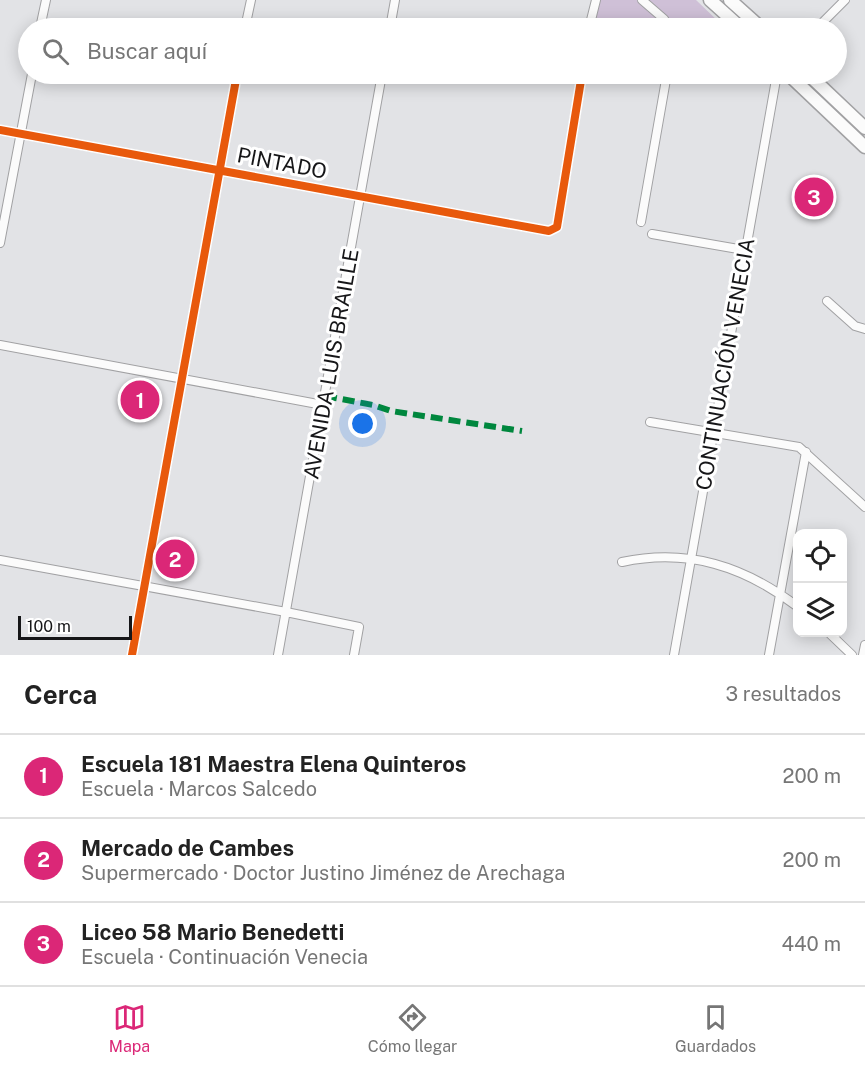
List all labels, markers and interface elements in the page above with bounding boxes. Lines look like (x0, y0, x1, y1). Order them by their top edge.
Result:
search box (18, 18, 847, 84)
icon: search (39, 35, 72, 68)
text: Buscar aquí (87, 38, 207, 64)
street label: PINTADO (235, 142, 329, 184)
pin: 3 (794, 174, 834, 220)
street label: CONTINUACIÓN VENECIA (690, 236, 760, 492)
street label: AVENIDA LUIS BRAILLE (298, 247, 364, 481)
pin: 1 (120, 378, 160, 422)
your location (348, 409, 377, 438)
map controls (793, 529, 847, 637)
button: locate (793, 529, 847, 583)
pin: 2 (156, 536, 195, 582)
button: layers (793, 583, 847, 637)
scale bar (18, 613, 132, 640)
text: 100 m (27, 617, 71, 636)
text: Cerca (24, 679, 97, 710)
text: 3 resultados (725, 682, 841, 706)
text: Escuela 181 Maestra Elena Quinteros (81, 751, 466, 777)
text: 1 (39, 764, 48, 788)
text: 200 m (783, 764, 841, 788)
text: Escuela · Marcos Salcedo (81, 777, 317, 801)
text: Mercado de Cambes (81, 835, 294, 861)
text: 2 (37, 848, 50, 872)
text: 200 m (783, 848, 841, 872)
text: Supermercado · Doctor Justino Jiménez de Arechaga (81, 861, 565, 885)
text: Liceo 58 Mario Benedetti (81, 919, 344, 945)
text: 3 (37, 932, 50, 956)
text: 440 m (781, 932, 841, 956)
text: Escuela · Continuación Venecia (81, 945, 368, 969)
tab: Mapa (109, 1001, 150, 1056)
tab: Cómo llegar (368, 1001, 457, 1056)
tab: Guardados (675, 1001, 756, 1056)

